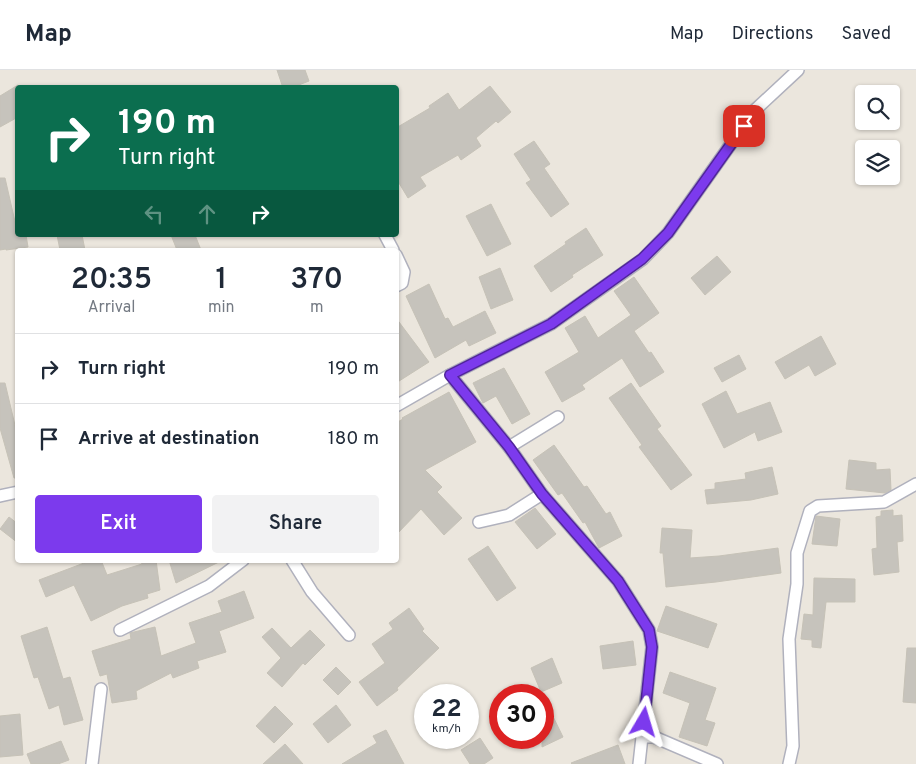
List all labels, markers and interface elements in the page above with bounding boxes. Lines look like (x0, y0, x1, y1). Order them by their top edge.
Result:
text: Map (25, 20, 72, 50)
text: Map (670, 23, 704, 46)
text: Directions (732, 23, 814, 46)
text: Saved (842, 23, 891, 46)
map controls (855, 85, 900, 185)
button: search (855, 85, 900, 130)
text: 190 m (118, 102, 216, 146)
icon: right (35, 105, 100, 170)
pin (723, 105, 765, 147)
icon: arrive (730, 112, 758, 140)
button: layers (855, 140, 900, 185)
text: Turn right (118, 145, 215, 172)
icon: left (140, 200, 168, 228)
icon: ahead (193, 200, 221, 228)
icon: right (246, 200, 274, 228)
text: 20:35 (71, 262, 152, 299)
text: 1 (215, 262, 227, 299)
text: 370 (290, 262, 343, 299)
text: Arrival (88, 298, 135, 318)
text: min (208, 298, 235, 318)
text: m (310, 298, 324, 318)
icon: right (35, 355, 63, 383)
text: Turn right (78, 357, 166, 381)
text: 190 m (328, 357, 379, 381)
icon: arrive (35, 425, 63, 453)
text: Arrive at destination (78, 427, 259, 451)
text: 180 m (328, 427, 379, 451)
button: Exit (35, 495, 202, 553)
button: Share (212, 495, 379, 553)
speed limit sign: 30 (489, 684, 554, 749)
text: 22 (431, 694, 462, 726)
position arrow (617, 695, 669, 747)
text: km/h (432, 721, 461, 737)

